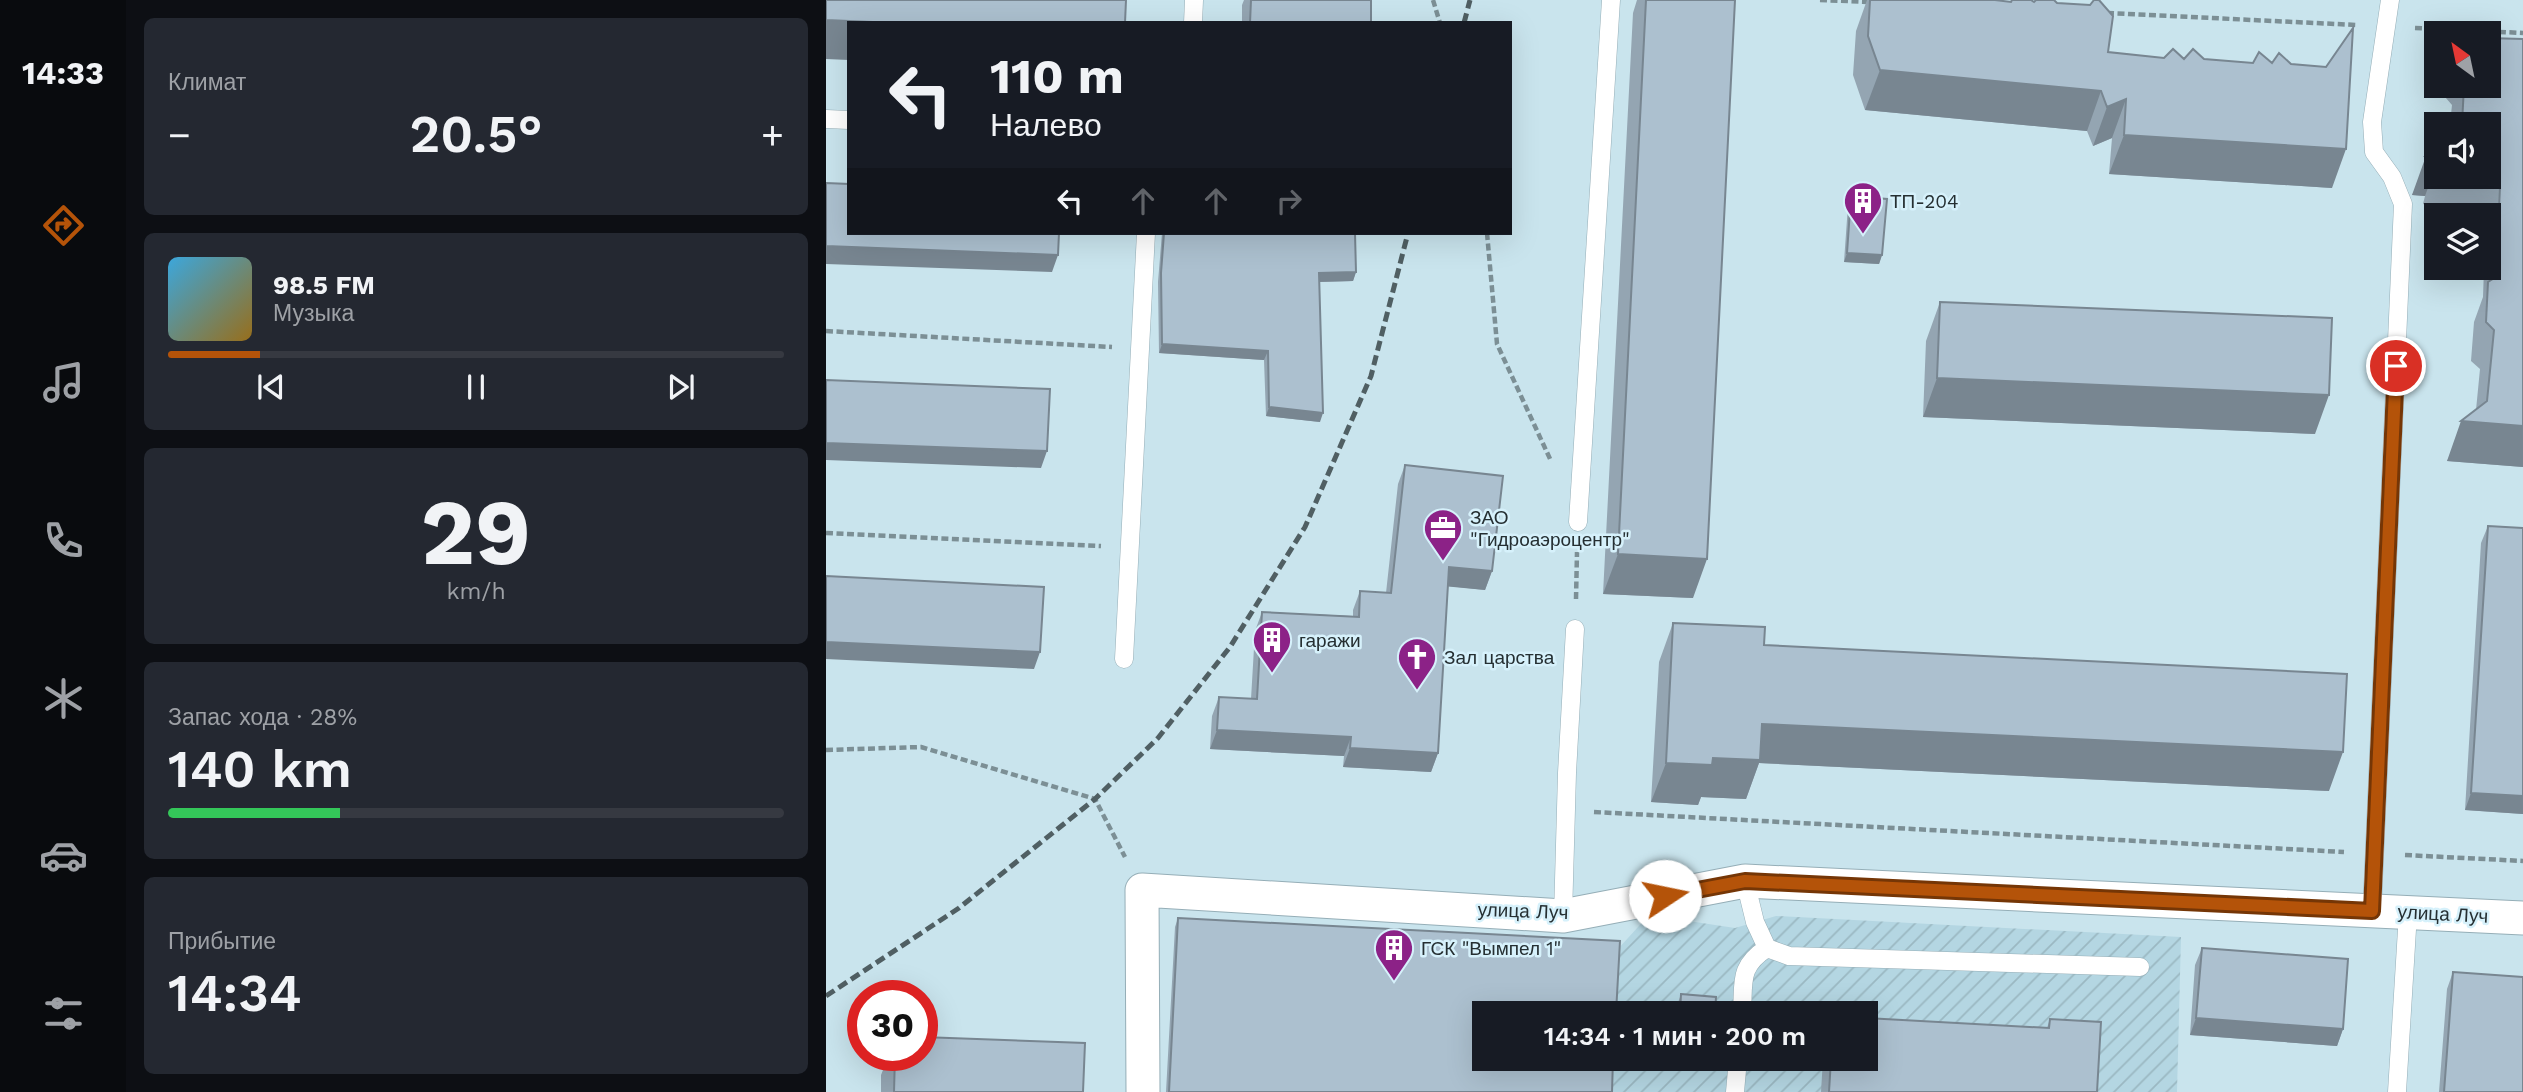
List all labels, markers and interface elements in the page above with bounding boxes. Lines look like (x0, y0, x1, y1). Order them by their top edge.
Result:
north arrow (2424, 21, 2501, 98)
map controls (2424, 21, 2501, 280)
text: 110 m (990, 47, 1124, 105)
icon: left (875, 49, 966, 140)
text: 14:33 (22, 54, 104, 92)
text: Климат (168, 69, 246, 96)
text: 20.5° (410, 104, 542, 165)
text: Налево (990, 106, 1102, 144)
button: sound (2424, 112, 2501, 189)
text: − (168, 113, 191, 157)
text: + (761, 113, 784, 157)
building icon: ТП-204 (1842, 180, 1884, 235)
icon: left (1051, 182, 1089, 220)
icon: ahead (1124, 182, 1162, 220)
icon: ahead (1197, 182, 1235, 220)
icon: right (1270, 182, 1308, 220)
place label: ТП-204 (1890, 190, 1959, 213)
icon: directions (39, 201, 88, 250)
button: layers (2424, 203, 2501, 280)
text: 98.5 FM (273, 270, 375, 300)
text: Музыка (273, 300, 354, 327)
pin (2366, 336, 2426, 396)
icon: arrive (2377, 347, 2415, 385)
icon: music (39, 358, 88, 407)
icon: previous (252, 368, 290, 406)
icon: pause (457, 368, 495, 406)
icon: next (662, 368, 700, 406)
text: 29 (421, 479, 531, 586)
place label: ЗАО "Гидроаэроцентр" (1470, 506, 1630, 551)
office icon: ЗАО "Гидроаэроцентр" (1422, 507, 1464, 562)
icon: phone (39, 516, 88, 565)
text: km/h (446, 578, 506, 605)
building icon: гаражи (1251, 619, 1293, 674)
place label: гаражи (1299, 629, 1361, 652)
church icon: Зал царства (1396, 636, 1438, 691)
place label: Зал царства (1444, 646, 1555, 669)
icon: climate (39, 674, 88, 723)
text: Запас хода · 28% (168, 704, 357, 731)
text: 140 km (168, 739, 352, 800)
icon: car (39, 831, 88, 880)
position arrow (1628, 859, 1702, 933)
street label: улица Луч (1477, 898, 1569, 924)
street label: улица Луч (2397, 900, 2489, 928)
building icon: ГСК "Вымпел 1" (1373, 927, 1415, 982)
text: Прибытие (168, 928, 276, 955)
place label: ГСК "Вымпел 1" (1421, 937, 1561, 960)
text: 14:34 (168, 963, 302, 1024)
speed limit sign: 30 (847, 980, 938, 1071)
icon: filters (39, 989, 88, 1038)
text: 14:34 · 1 мин · 200 m (1544, 1021, 1806, 1051)

